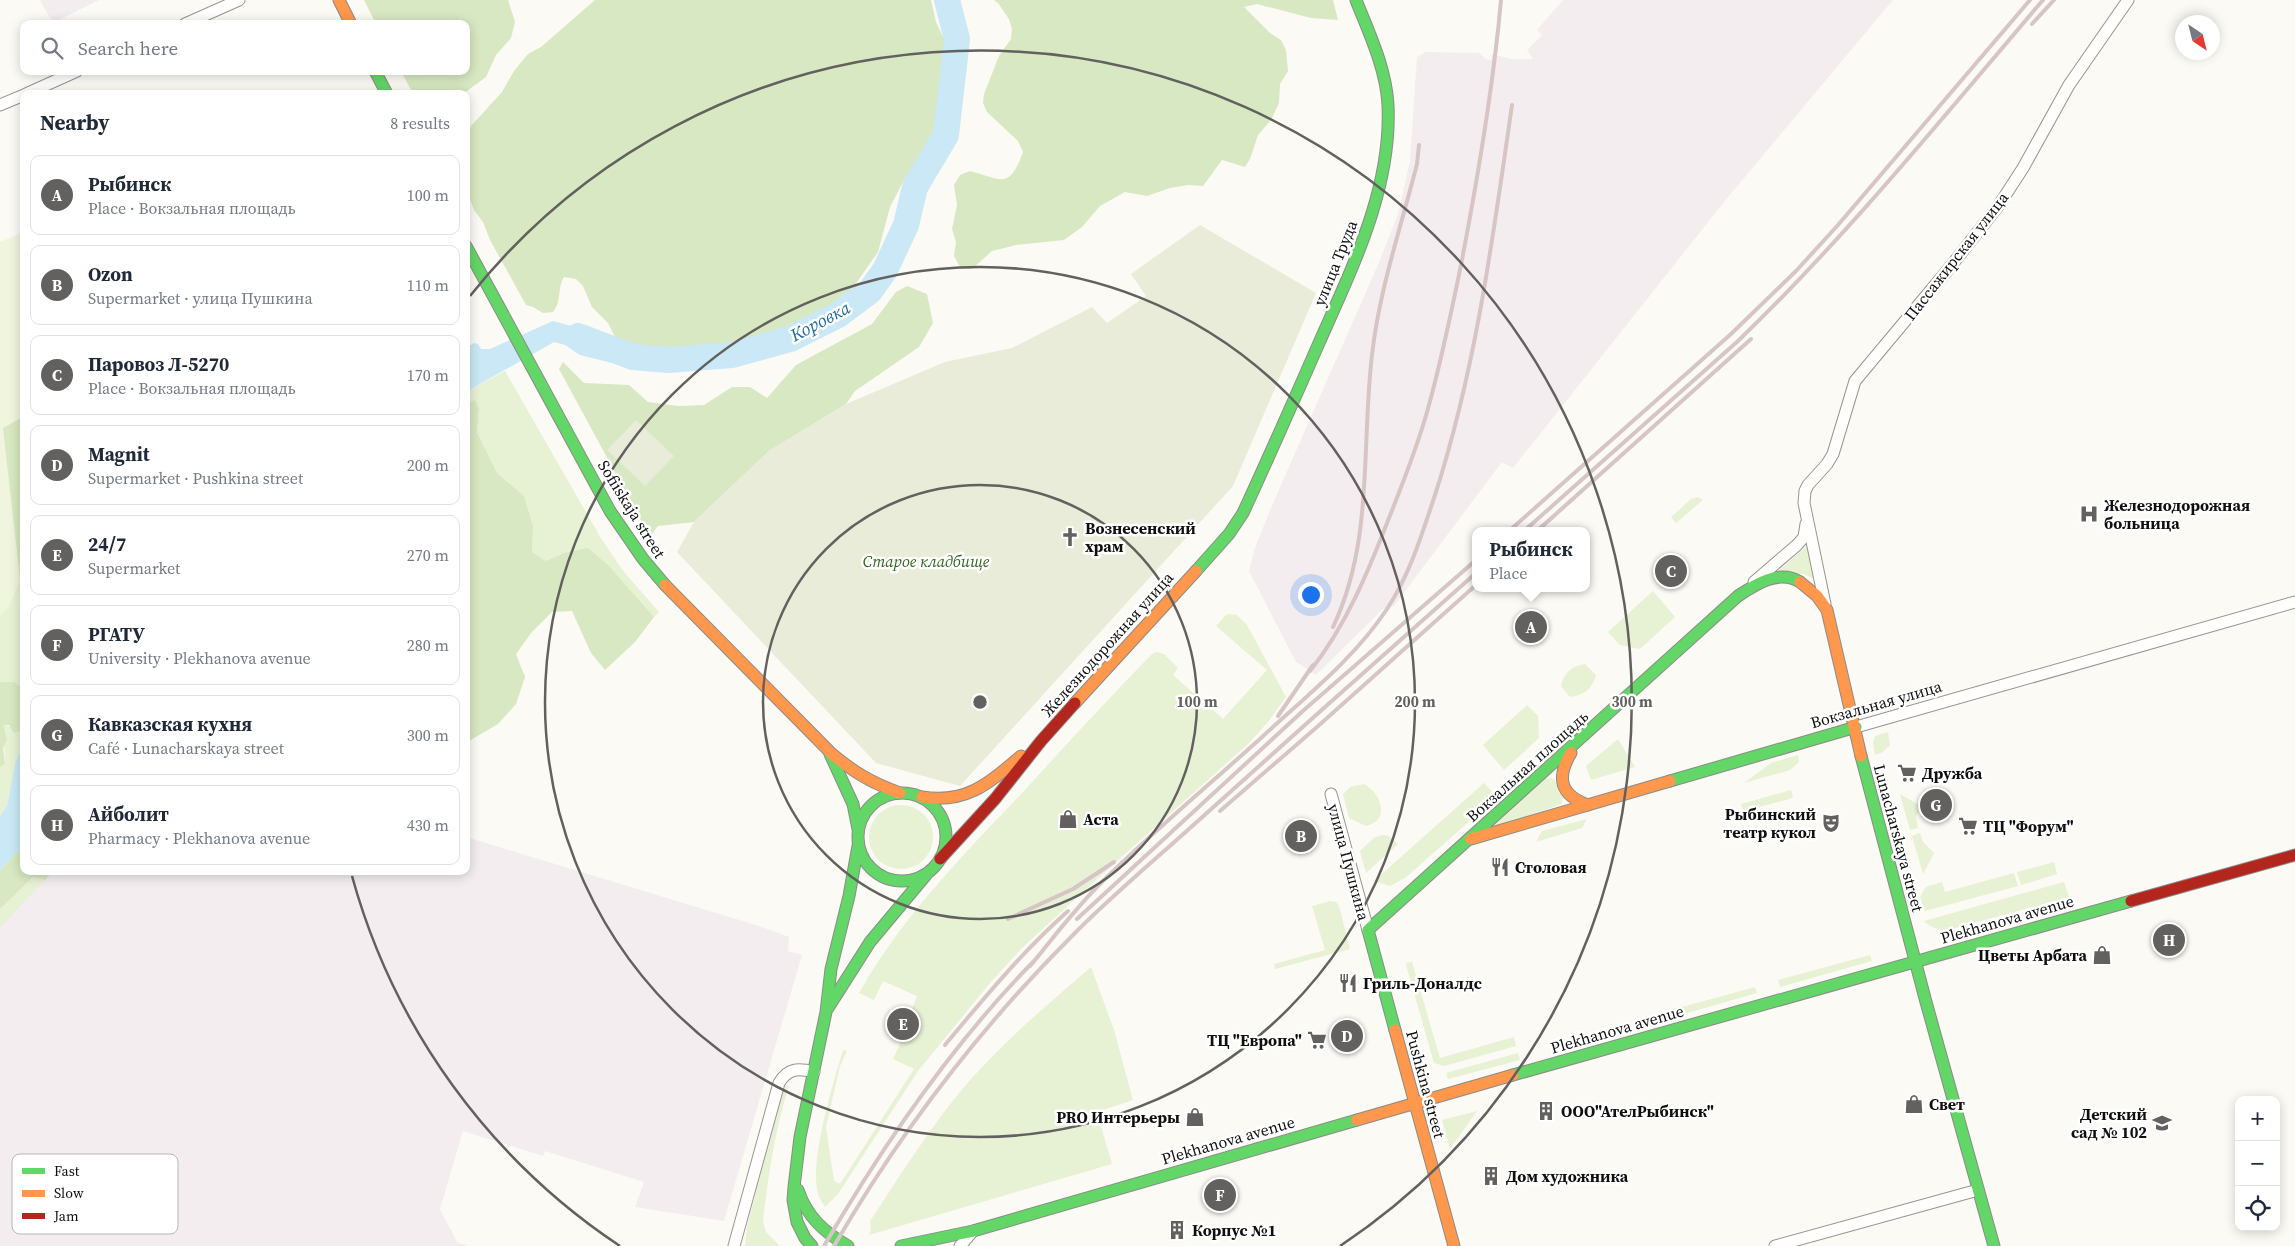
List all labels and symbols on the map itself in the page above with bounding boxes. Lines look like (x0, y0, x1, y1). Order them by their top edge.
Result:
north arrow (2175, 15, 2220, 60)
street label: Пассажирская улица (1899, 187, 2014, 325)
street label: улица Труда (1308, 216, 1363, 309)
water label: Коровка (785, 294, 855, 348)
street label: Sofiiskaja street (593, 456, 671, 563)
place label: Железнодорожная больница (2104, 494, 2250, 534)
hospital icon: Железнодорожная больница (2078, 503, 2100, 525)
place label: Вознесенский храм (1085, 517, 1196, 557)
church icon: Вознесенский храм (1059, 526, 1081, 548)
park label: Старое кладбище (863, 550, 990, 572)
pin: C (1655, 552, 1687, 590)
street label: Железнодорожная улица (1036, 566, 1179, 721)
your location (1298, 582, 1324, 608)
pin: A (1515, 608, 1547, 646)
street label: Вокзальная улица (1808, 675, 1945, 733)
text: 100 m (1176, 691, 1218, 712)
text: 200 m (1394, 691, 1436, 712)
text: 300 m (1611, 691, 1653, 712)
centre of rings (971, 693, 989, 711)
street label: Вокзальная площадь (1461, 705, 1593, 827)
street label: Lunacharskaya street (1869, 762, 1929, 915)
supermarket icon: Дружба (1896, 762, 1918, 784)
place label: Дружба (1922, 762, 1983, 784)
pin: G (1920, 786, 1952, 824)
street label: улица Пушкина (1323, 801, 1375, 924)
place label: Рыбинский театр кукол (1723, 803, 1816, 843)
shop icon: Аста (1057, 808, 1079, 830)
place label: Аста (1083, 808, 1119, 830)
theatre icon: Рыбинский театр кукол (1820, 812, 1842, 834)
supermarket icon: ТЦ "Форум" (1957, 815, 1979, 837)
place label: ТЦ "Форум" (1983, 815, 2074, 837)
pin: B (1285, 817, 1317, 855)
restaurant icon: Столовая (1489, 856, 1511, 878)
place label: Столовая (1515, 856, 1587, 878)
street label: Plekhanova avenue (1938, 889, 2076, 949)
pin: H (2153, 921, 2185, 959)
place label: Цветы Арбата (1978, 944, 2087, 966)
shop icon: Цветы Арбата (2091, 944, 2113, 966)
restaurant icon: Гриль-Доналдс (1337, 972, 1359, 994)
place label: Гриль-Доналдс (1363, 972, 1482, 994)
street label: Plekhanova avenue (1548, 999, 1686, 1059)
pin: E (887, 1005, 919, 1043)
pin: D (1331, 1017, 1363, 1055)
street label: Pushkina street (1401, 1028, 1451, 1141)
place label: ТЦ "Европа" (1207, 1029, 1302, 1051)
supermarket icon: ТЦ "Европа" (1306, 1029, 1328, 1051)
shop icon: Свет (1903, 1093, 1925, 1115)
place label: Свет (1929, 1093, 1965, 1115)
building icon: ООО"АтелРыбинск" (1535, 1100, 1557, 1122)
place label: ООО"АтелРыбинск" (1561, 1100, 1714, 1122)
place label: Детский сад № 102 (2071, 1103, 2147, 1143)
place label: PRO Интерьеры (1056, 1106, 1180, 1128)
shop icon: PRO Интерьеры (1184, 1106, 1206, 1128)
street label: Plekhanova avenue (1159, 1110, 1297, 1170)
school or university icon: Детский сад № 102 (2151, 1112, 2173, 1134)
legend (12, 1154, 178, 1234)
text: Fast (54, 1161, 80, 1181)
building icon: Дом художника (1480, 1165, 1502, 1187)
place label: Дом художника (1506, 1165, 1629, 1187)
pin: F (1204, 1176, 1236, 1214)
text: Slow (54, 1183, 84, 1203)
text: Jam (53, 1206, 79, 1226)
building icon: Корпус №1 (1166, 1219, 1188, 1241)
place label: Корпус №1 (1192, 1219, 1276, 1241)

